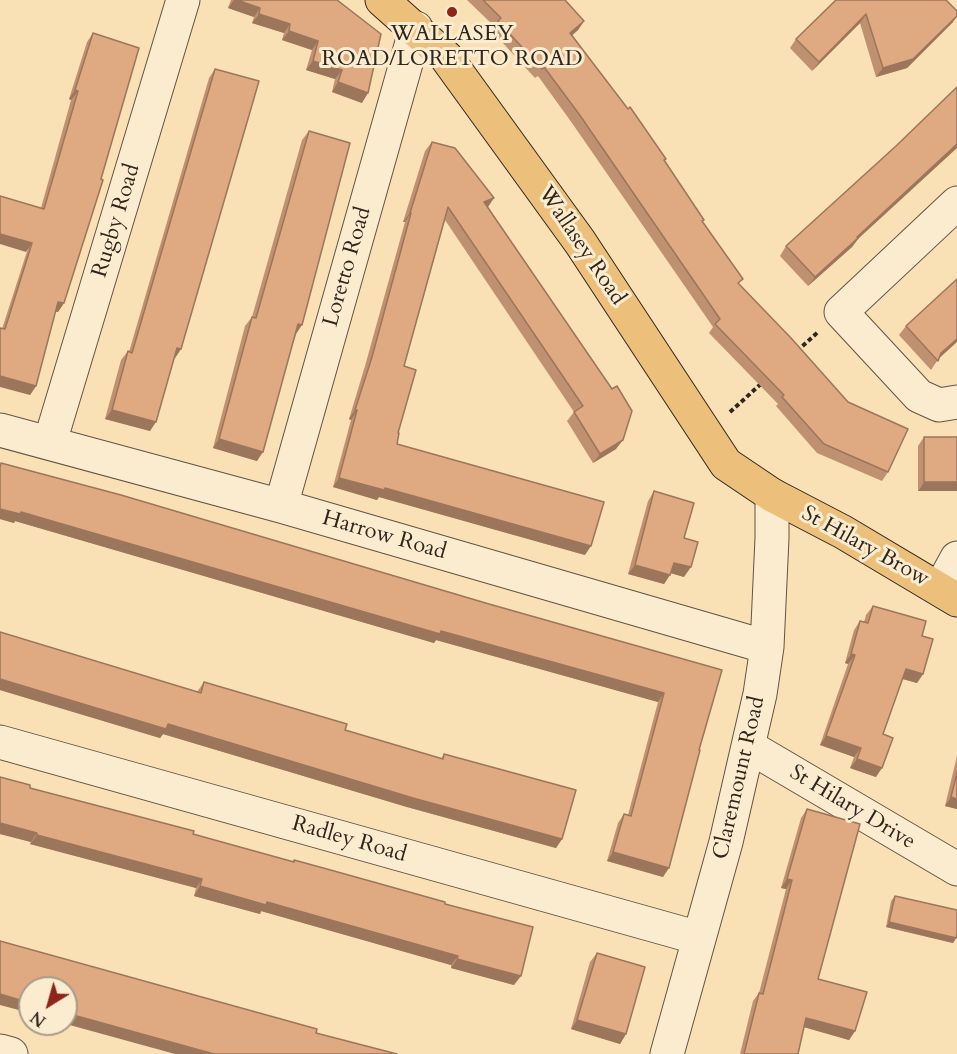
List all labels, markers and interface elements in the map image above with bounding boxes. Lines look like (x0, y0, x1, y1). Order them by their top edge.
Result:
marker: WALLASEY ROAD/LORETTO ROAD (445, 5, 459, 19)
place label: WALLASEY ROAD/LORETTO ROAD (321, 22, 583, 74)
street label: Rugby Road (87, 161, 147, 281)
street label: Wallasey Road (532, 182, 630, 310)
street label: Loretto Road (318, 204, 378, 330)
street label: St Hilary Brow (797, 501, 933, 593)
street label: Harrow Road (319, 506, 449, 566)
street label: Claremount Road (708, 694, 772, 862)
street label: St Hilary Drive (784, 760, 920, 856)
street label: Radley Road (289, 811, 409, 869)
north arrow (18, 976, 78, 1036)
text: N (26, 1006, 51, 1032)

